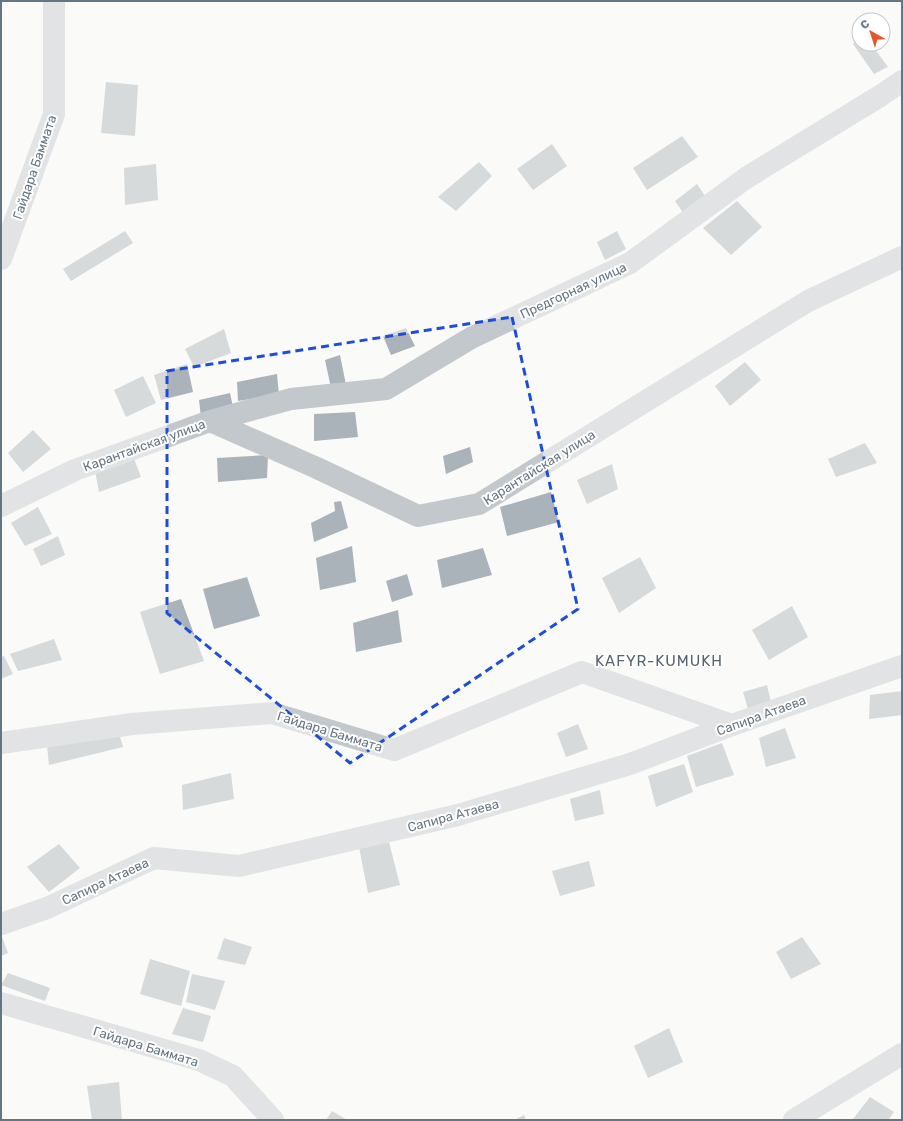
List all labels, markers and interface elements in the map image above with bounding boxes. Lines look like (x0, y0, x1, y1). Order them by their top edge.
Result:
north arrow (851, 12, 891, 52)
text: С (858, 17, 872, 32)
street label: Гайдара Баммата (10, 113, 59, 221)
street label: Предгорная улица (518, 259, 629, 322)
street label: Карантайская улица (81, 416, 207, 475)
street label: Карантайская улица (481, 427, 598, 508)
district label: KAFYR-KUMUKH (595, 652, 723, 670)
street label: Сапира Атаева (715, 692, 808, 739)
street label: Гайдара Баммата (275, 708, 384, 755)
street label: Сапира Атаева (406, 796, 500, 835)
street label: Сапира Атаева (60, 855, 151, 908)
street label: Гайдара Баммата (91, 1023, 200, 1070)

